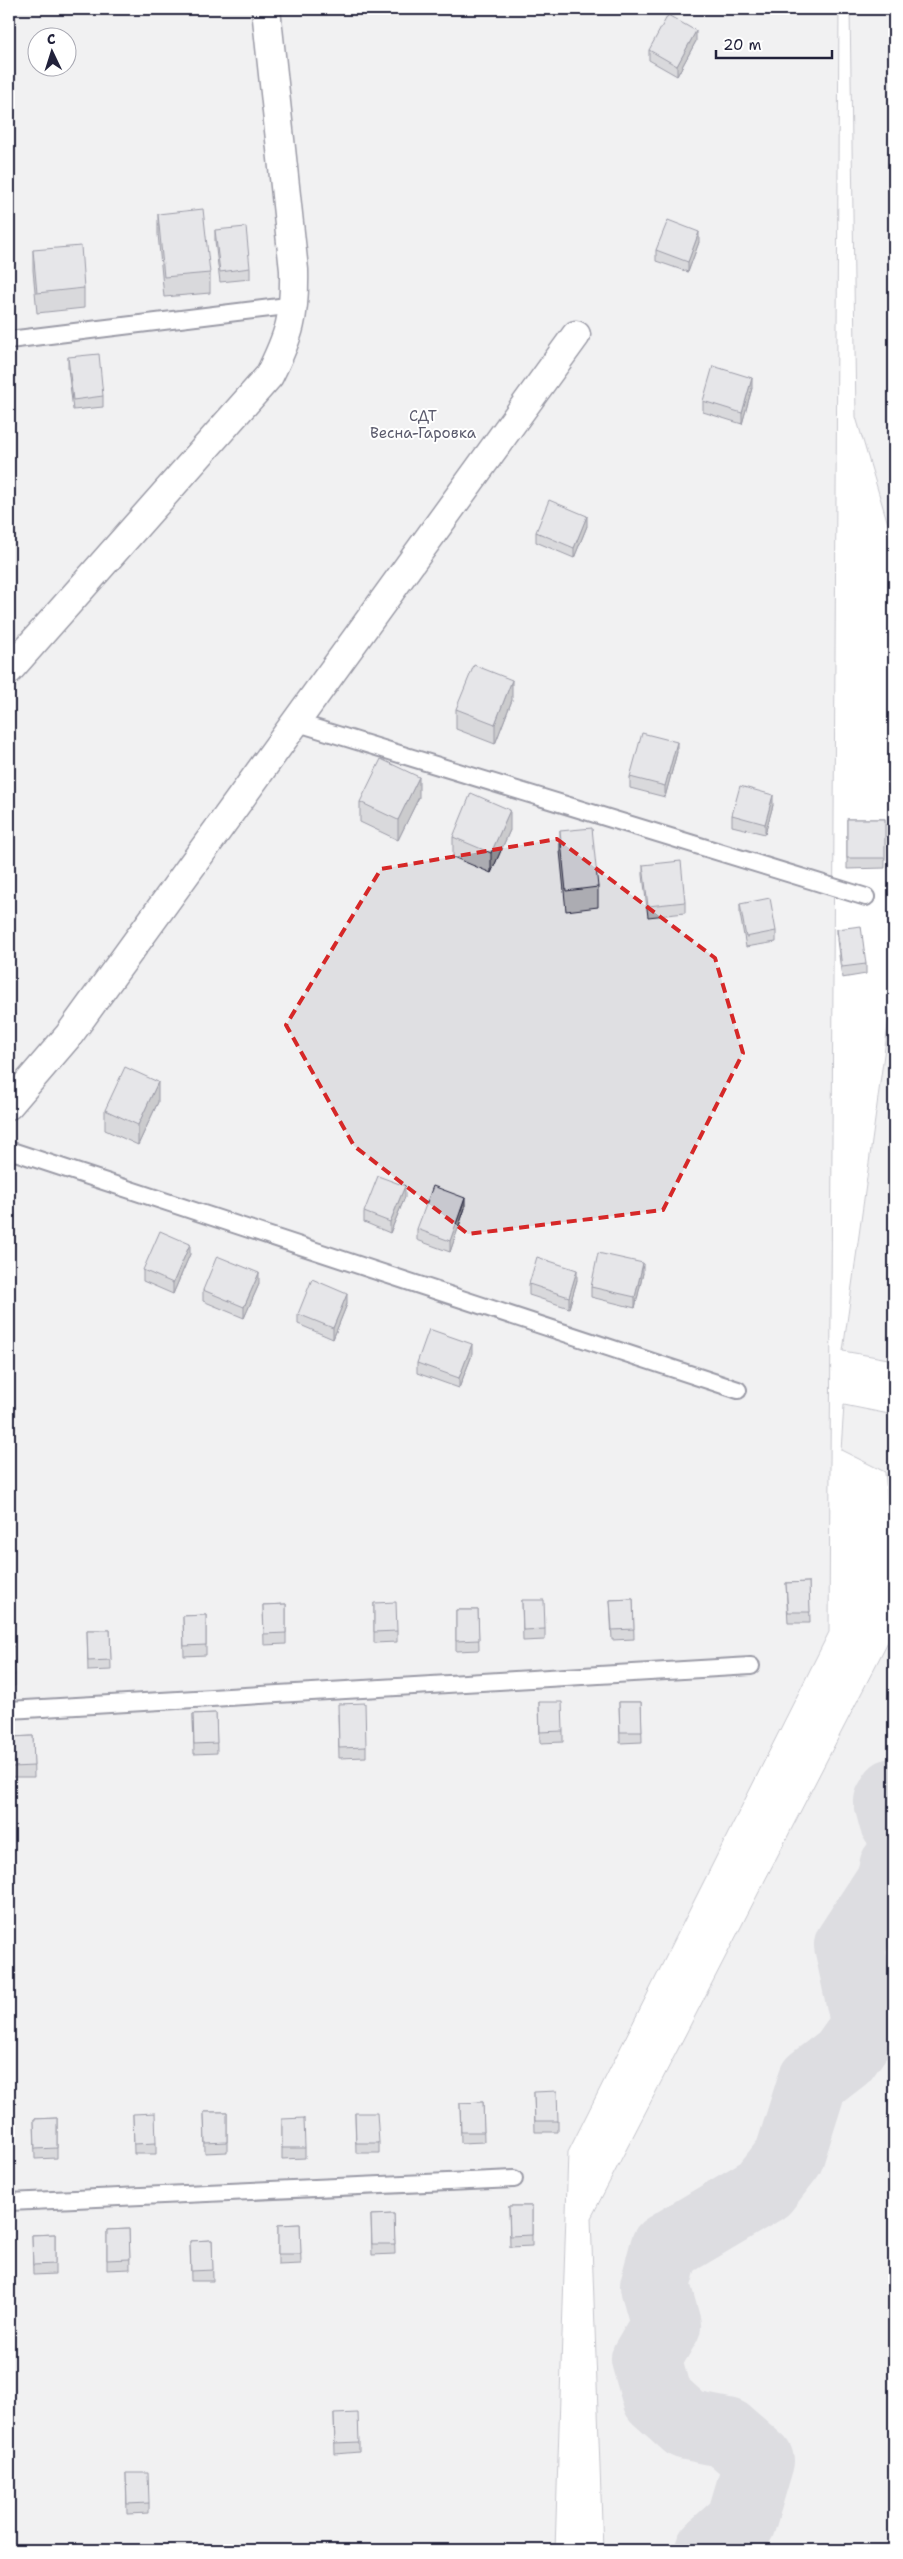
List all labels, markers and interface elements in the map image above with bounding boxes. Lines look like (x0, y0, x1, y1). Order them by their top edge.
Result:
north arrow (28, 28, 78, 78)
scale bar (716, 28, 832, 60)
text: С (46, 30, 56, 48)
text: 20 m (723, 35, 762, 55)
park label: СДТ Весна-Гаровка (370, 406, 477, 443)

